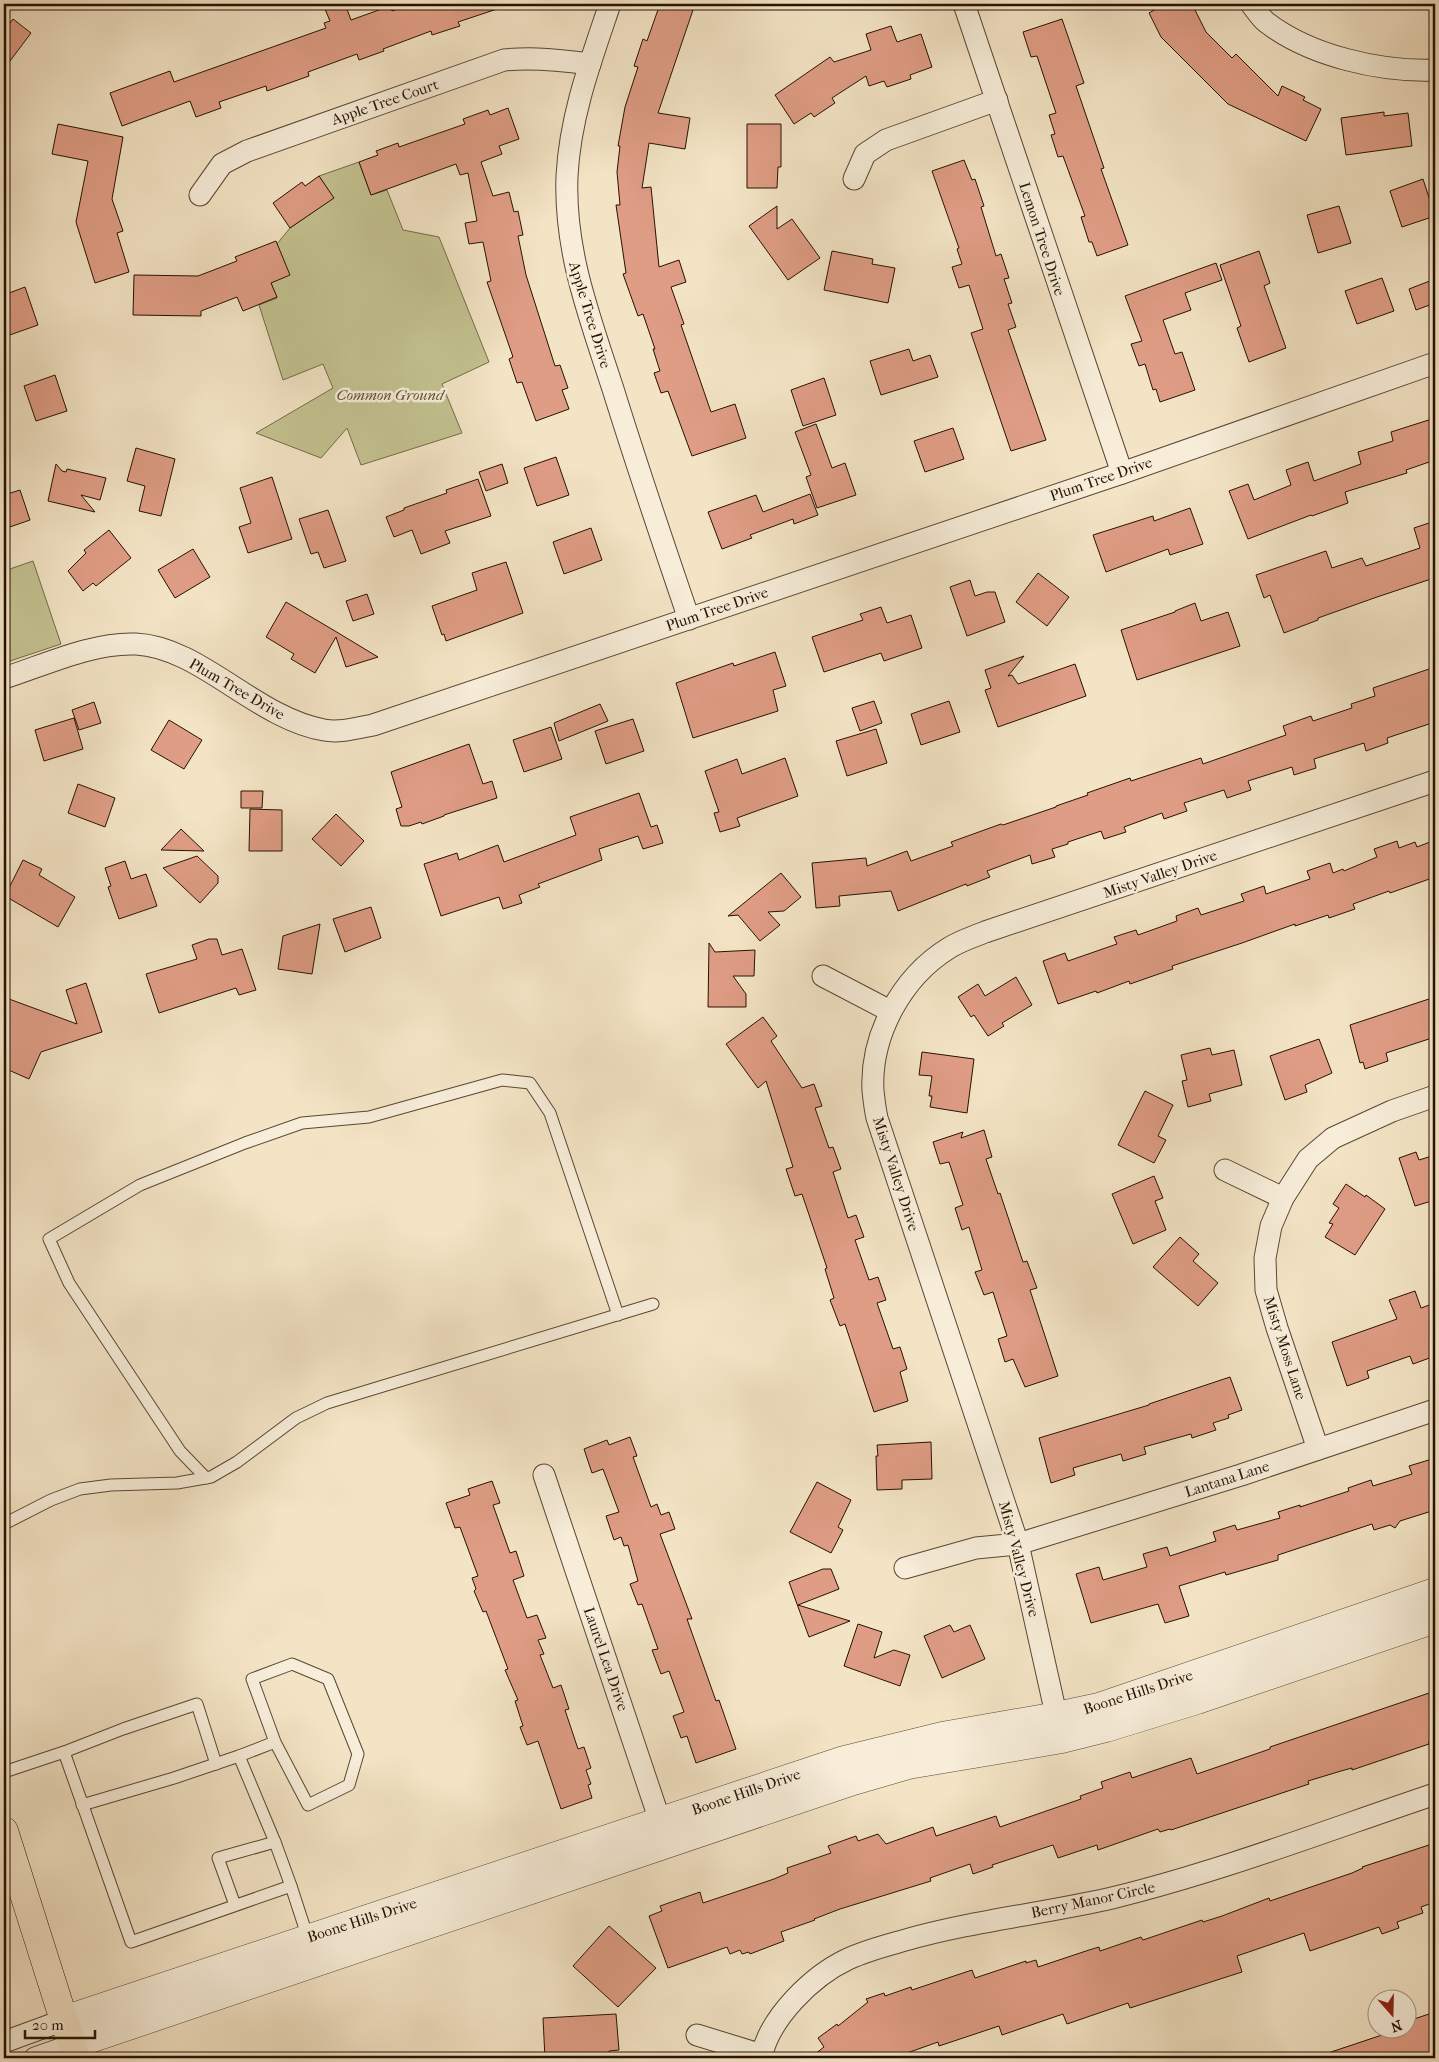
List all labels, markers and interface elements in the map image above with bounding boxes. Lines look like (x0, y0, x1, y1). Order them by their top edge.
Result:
street label: Apple Tree Court (328, 75, 441, 129)
street label: Lemon Tree Drive (1015, 180, 1069, 299)
street label: Apple Tree Drive (565, 259, 615, 371)
park label: Common Ground (336, 386, 446, 404)
street label: Plum Tree Drive (1047, 453, 1155, 505)
street label: Plum Tree Drive (663, 583, 771, 635)
street label: Plum Tree Drive (186, 654, 288, 724)
street label: Misty Valley Drive (1101, 846, 1220, 902)
street label: Misty Valley Drive (869, 1115, 923, 1234)
street label: Misty Moss Lane (1260, 1294, 1310, 1403)
street label: Lantana Lane (1182, 1457, 1272, 1501)
street label: Misty Valley Drive (995, 1499, 1043, 1619)
street label: Laurel Lea Drive (580, 1605, 632, 1714)
street label: Boone Hills Drive (1081, 1666, 1196, 1718)
street label: Boone Hills Drive (689, 1765, 803, 1819)
street label: Berry Manor Circle (1029, 1878, 1157, 1922)
street label: Boone Hills Drive (305, 1894, 420, 1946)
north arrow (1366, 1990, 1416, 2040)
scale bar (25, 2007, 95, 2039)
text: 20 m (32, 2016, 64, 2034)
text: N (1388, 2016, 1404, 2036)

